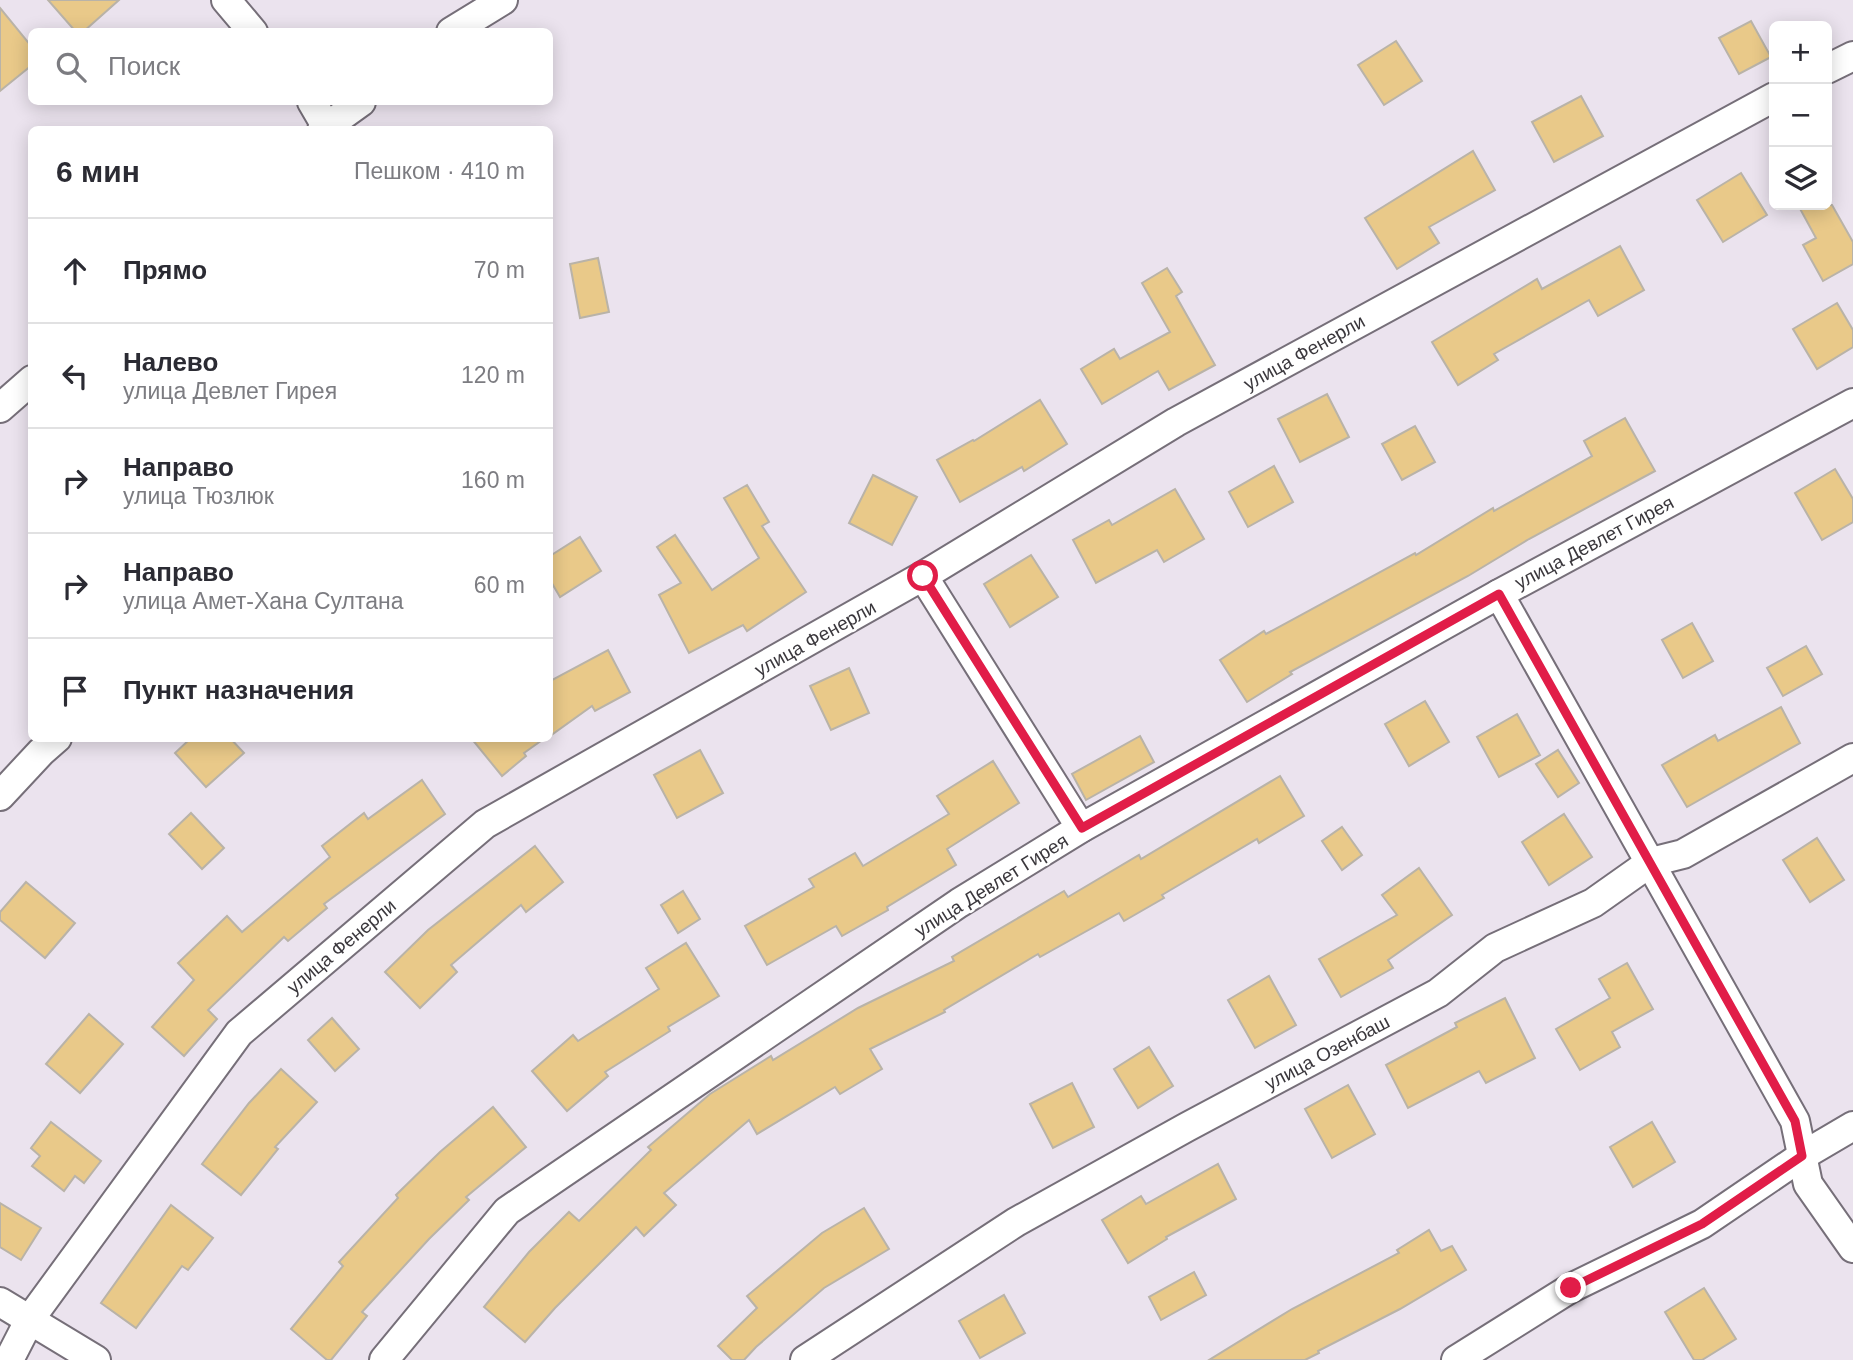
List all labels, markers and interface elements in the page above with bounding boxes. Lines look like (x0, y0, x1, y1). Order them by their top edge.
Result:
map controls (1769, 21, 1832, 210)
button: + (1769, 21, 1832, 84)
search box (28, 28, 553, 105)
icon: search (52, 48, 90, 86)
text: Поиск (108, 51, 180, 81)
button: − (1769, 84, 1832, 147)
button: layers (1769, 147, 1832, 210)
text: 6 мин (56, 155, 140, 188)
text: Пешком · 410 m (354, 158, 525, 184)
icon: ahead (56, 252, 94, 290)
text: Прямо (123, 255, 207, 285)
text: 70 m (474, 257, 525, 283)
street label: улица Фенерли (1240, 310, 1368, 394)
text: Налево (123, 347, 218, 377)
icon: left (56, 357, 94, 395)
text: 120 m (461, 362, 525, 388)
text: улица Девлет Гирея (123, 378, 337, 404)
text: Направо (123, 452, 234, 482)
icon: right (56, 462, 94, 500)
text: 160 m (461, 467, 525, 493)
text: улица Тюзлюк (123, 483, 274, 509)
street label: улица Девлет Гирея (1511, 492, 1677, 593)
text: Направо (123, 557, 234, 587)
route start (907, 560, 938, 591)
icon: right (56, 567, 94, 605)
text: 60 m (474, 572, 525, 598)
text: улица Амет-Хана Султана (123, 588, 404, 614)
street label: улица Фенерли (751, 596, 879, 680)
icon: arrive (56, 672, 94, 710)
text: Пункт назначения (123, 675, 354, 705)
street label: улица Девлет Гирея (911, 830, 1072, 941)
street label: улица Фенерли (283, 895, 400, 998)
street label: улица Озенбаш (1261, 1011, 1393, 1094)
route end (1555, 1272, 1586, 1303)

